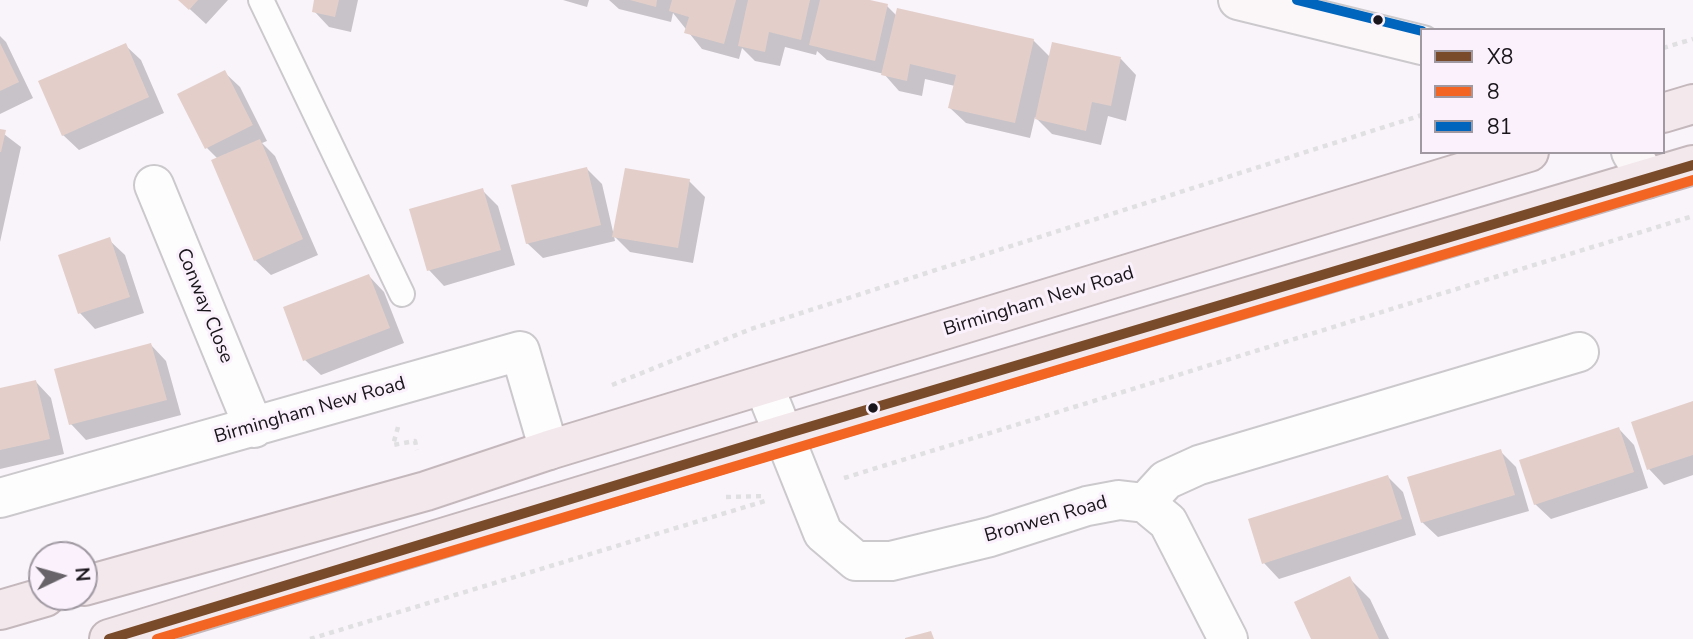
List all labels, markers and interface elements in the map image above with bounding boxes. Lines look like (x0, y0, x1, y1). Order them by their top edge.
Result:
unlabelled marker (1371, 13, 1385, 27)
legend (1420, 28, 1665, 154)
text: X8 (1487, 43, 1513, 71)
text: 8 (1487, 78, 1500, 106)
text: 81 (1487, 113, 1512, 141)
street label: Conway Close (171, 245, 237, 367)
street label: Birmingham New Road (941, 262, 1137, 342)
street label: Birmingham New Road (212, 373, 408, 449)
unlabelled marker (866, 401, 880, 415)
street label: Bronwen Road (982, 492, 1110, 548)
north arrow (28, 541, 98, 611)
text: N (68, 566, 95, 583)

